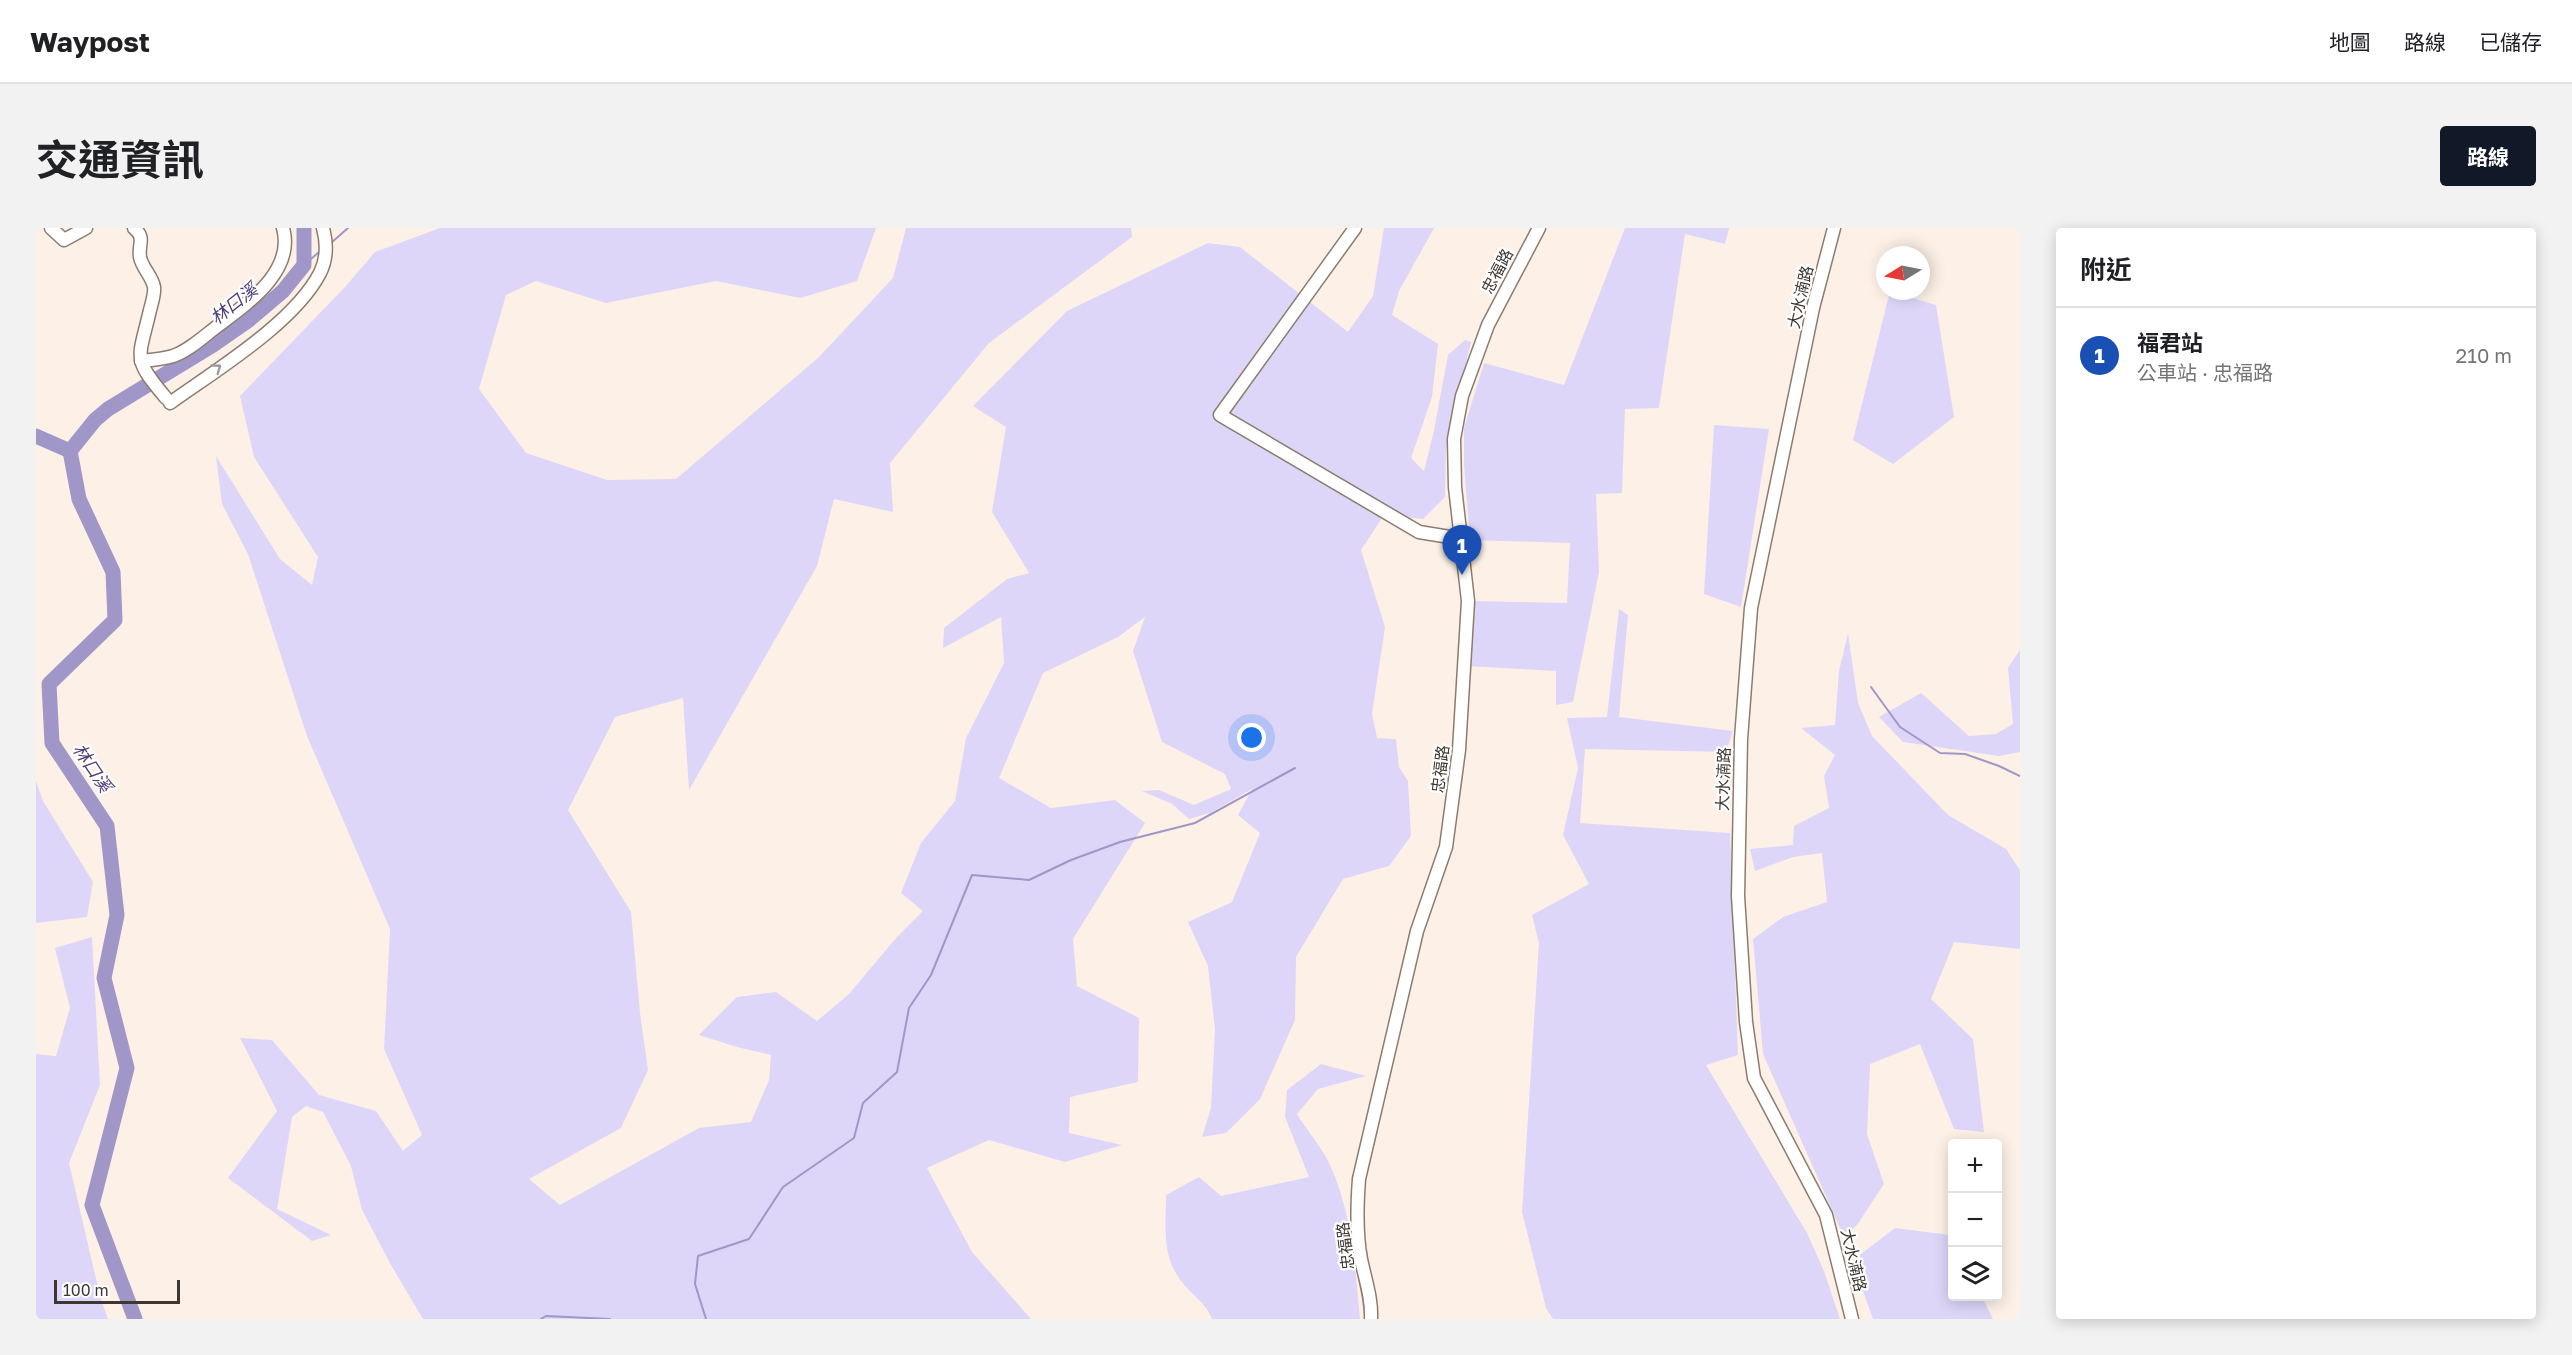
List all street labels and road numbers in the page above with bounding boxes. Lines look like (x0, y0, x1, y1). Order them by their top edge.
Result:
street label: 忠福路 (1477, 245, 1517, 297)
street label: 大水湳路 (1783, 264, 1817, 330)
street label: 忠福路 (1427, 744, 1453, 794)
street label: 大水湳路 (1712, 747, 1734, 811)
street label: 忠福路 (1332, 1221, 1358, 1271)
street label: 大水湳路 (1837, 1227, 1871, 1293)

